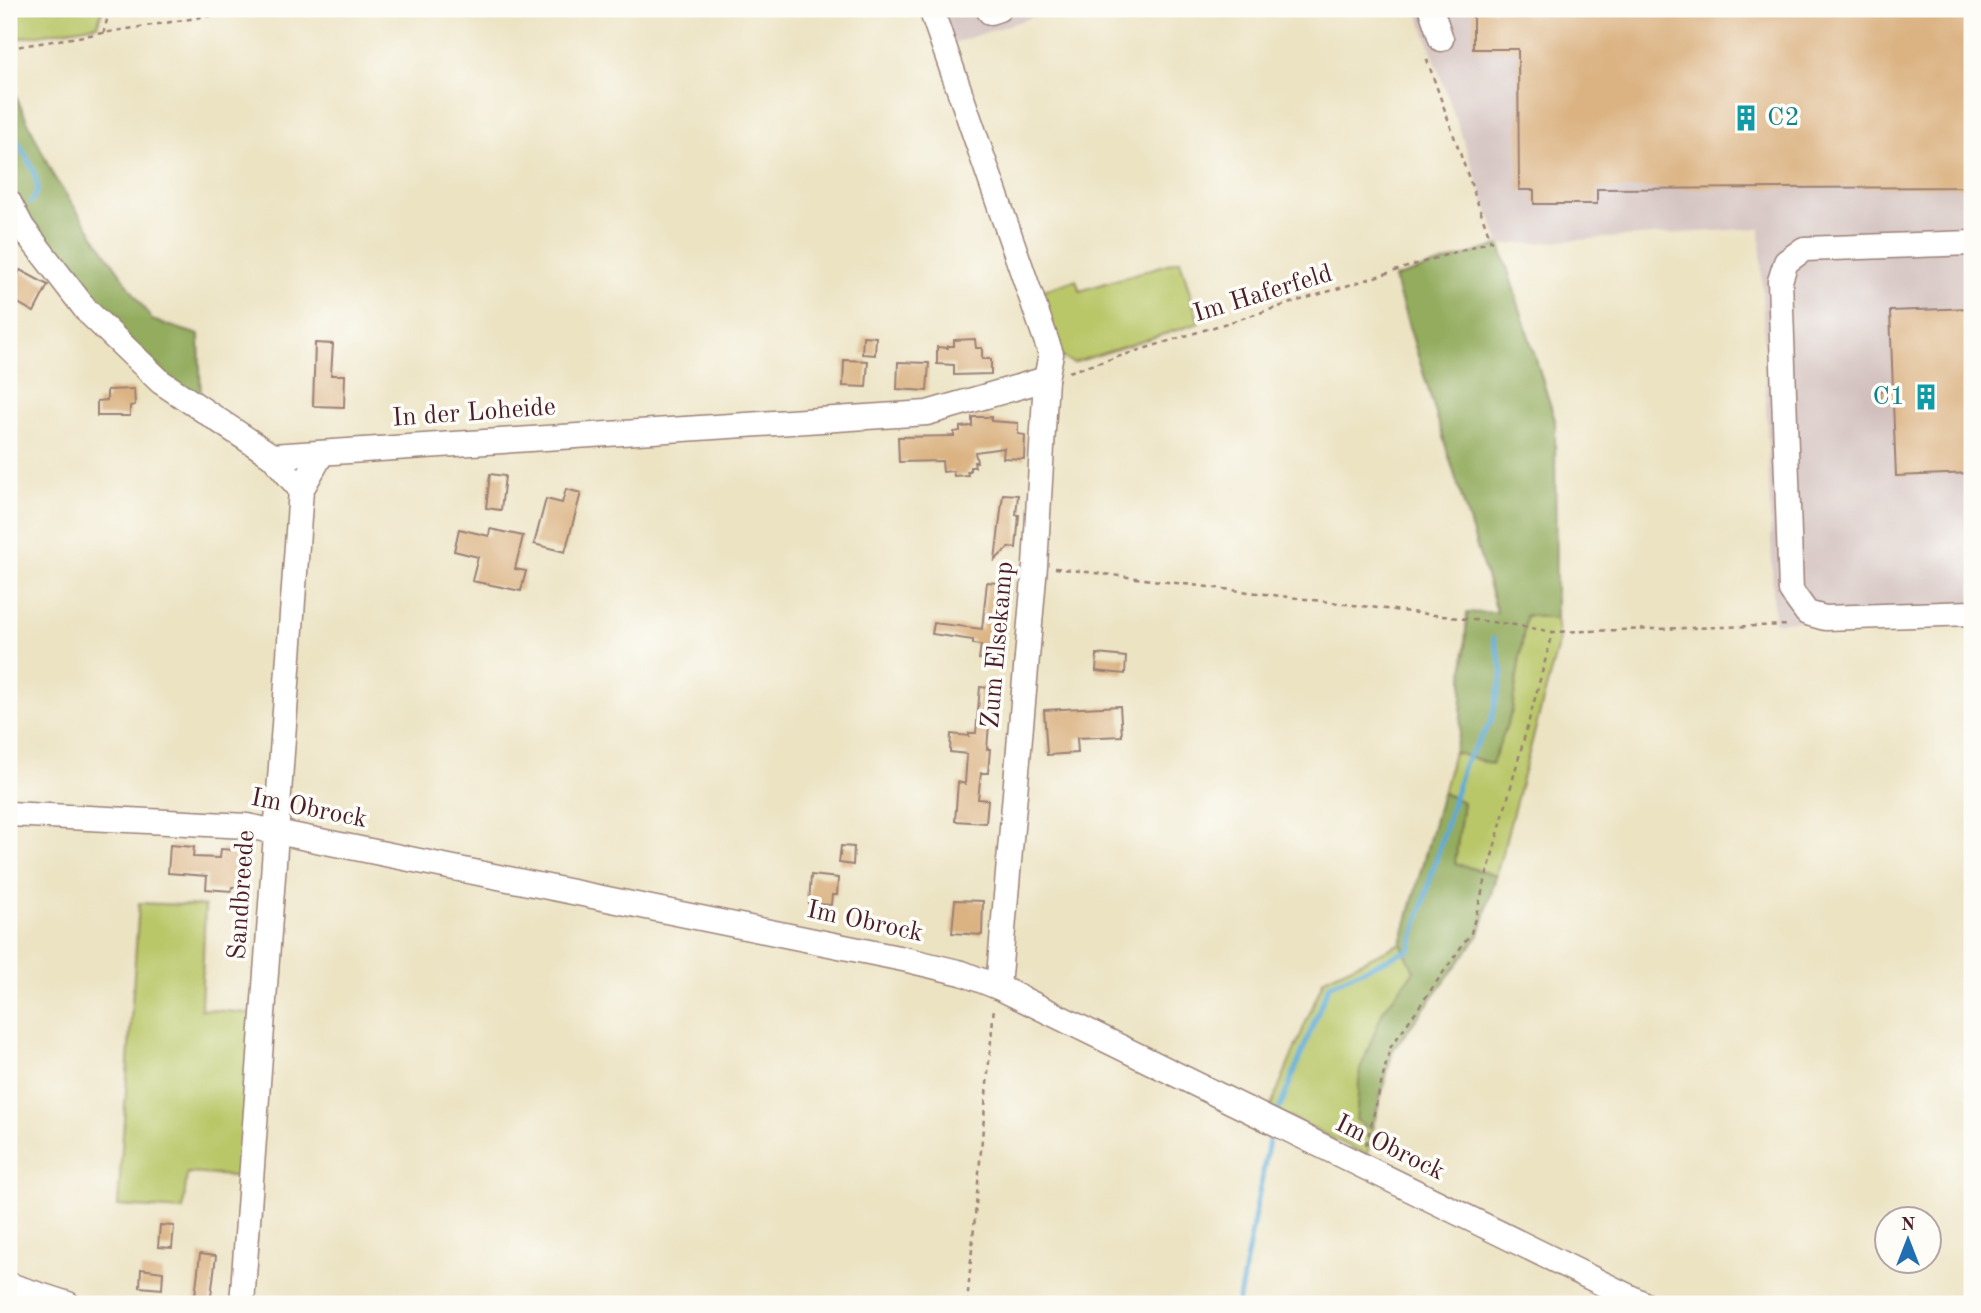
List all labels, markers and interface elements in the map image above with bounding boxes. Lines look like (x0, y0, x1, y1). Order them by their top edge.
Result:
building icon: C2 (1731, 103, 1761, 133)
place label: C2 (1767, 105, 1800, 131)
street label: Im Haferfeld (1190, 261, 1336, 327)
building icon: C1 (1911, 382, 1941, 412)
place label: C1 (1872, 384, 1905, 410)
street label: In der Loheide (391, 394, 557, 432)
street label: Zum Elsekamp (978, 560, 1018, 730)
street label: Im Obrock (249, 785, 369, 833)
street label: Sandbreede (224, 829, 260, 961)
street label: Im Obrock (805, 897, 925, 947)
street label: Im Obrock (1331, 1110, 1449, 1186)
north arrow (1872, 1204, 1942, 1274)
text: N (1901, 1216, 1916, 1235)

